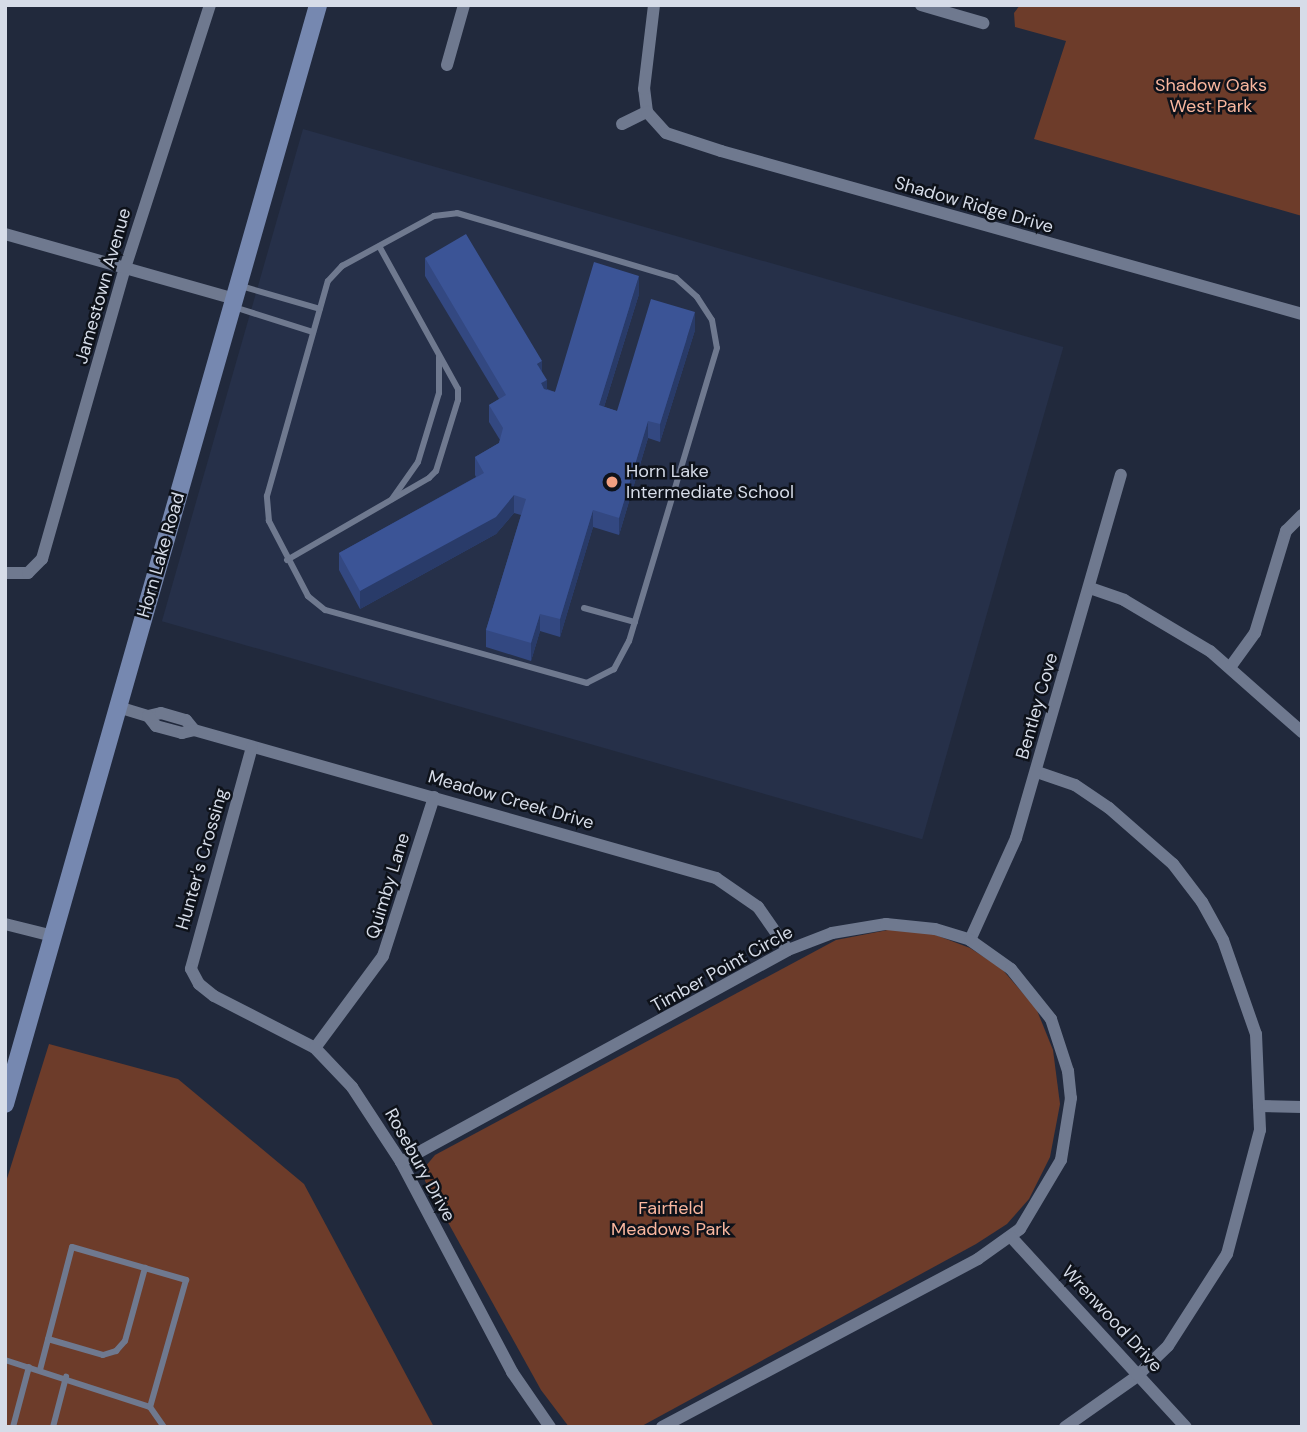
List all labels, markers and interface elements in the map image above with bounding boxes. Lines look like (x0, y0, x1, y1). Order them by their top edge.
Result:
park label: Shadow Oaks West Park (1155, 75, 1267, 118)
street label: Shadow Ridge Drive (892, 172, 1056, 238)
street label: Jamestown Avenue (70, 206, 136, 366)
place label: Horn Lake Intermediate School (626, 461, 794, 504)
marker: Horn Lake Intermediate School (604, 474, 620, 490)
street label: Horn Lake Road (133, 490, 189, 620)
street label: Bentley Cove (1012, 650, 1062, 762)
street label: Meadow Creek Drive (426, 766, 596, 834)
street label: Hunter's Crossing (172, 786, 232, 932)
street label: Quimby Lane (362, 830, 414, 942)
street label: Timber Point Circle (647, 921, 797, 1017)
street label: Rosebury Drive (380, 1105, 460, 1225)
park label: Fairfield Meadows Park (611, 1198, 731, 1240)
street label: Wrenwood Drive (1057, 1261, 1167, 1377)

